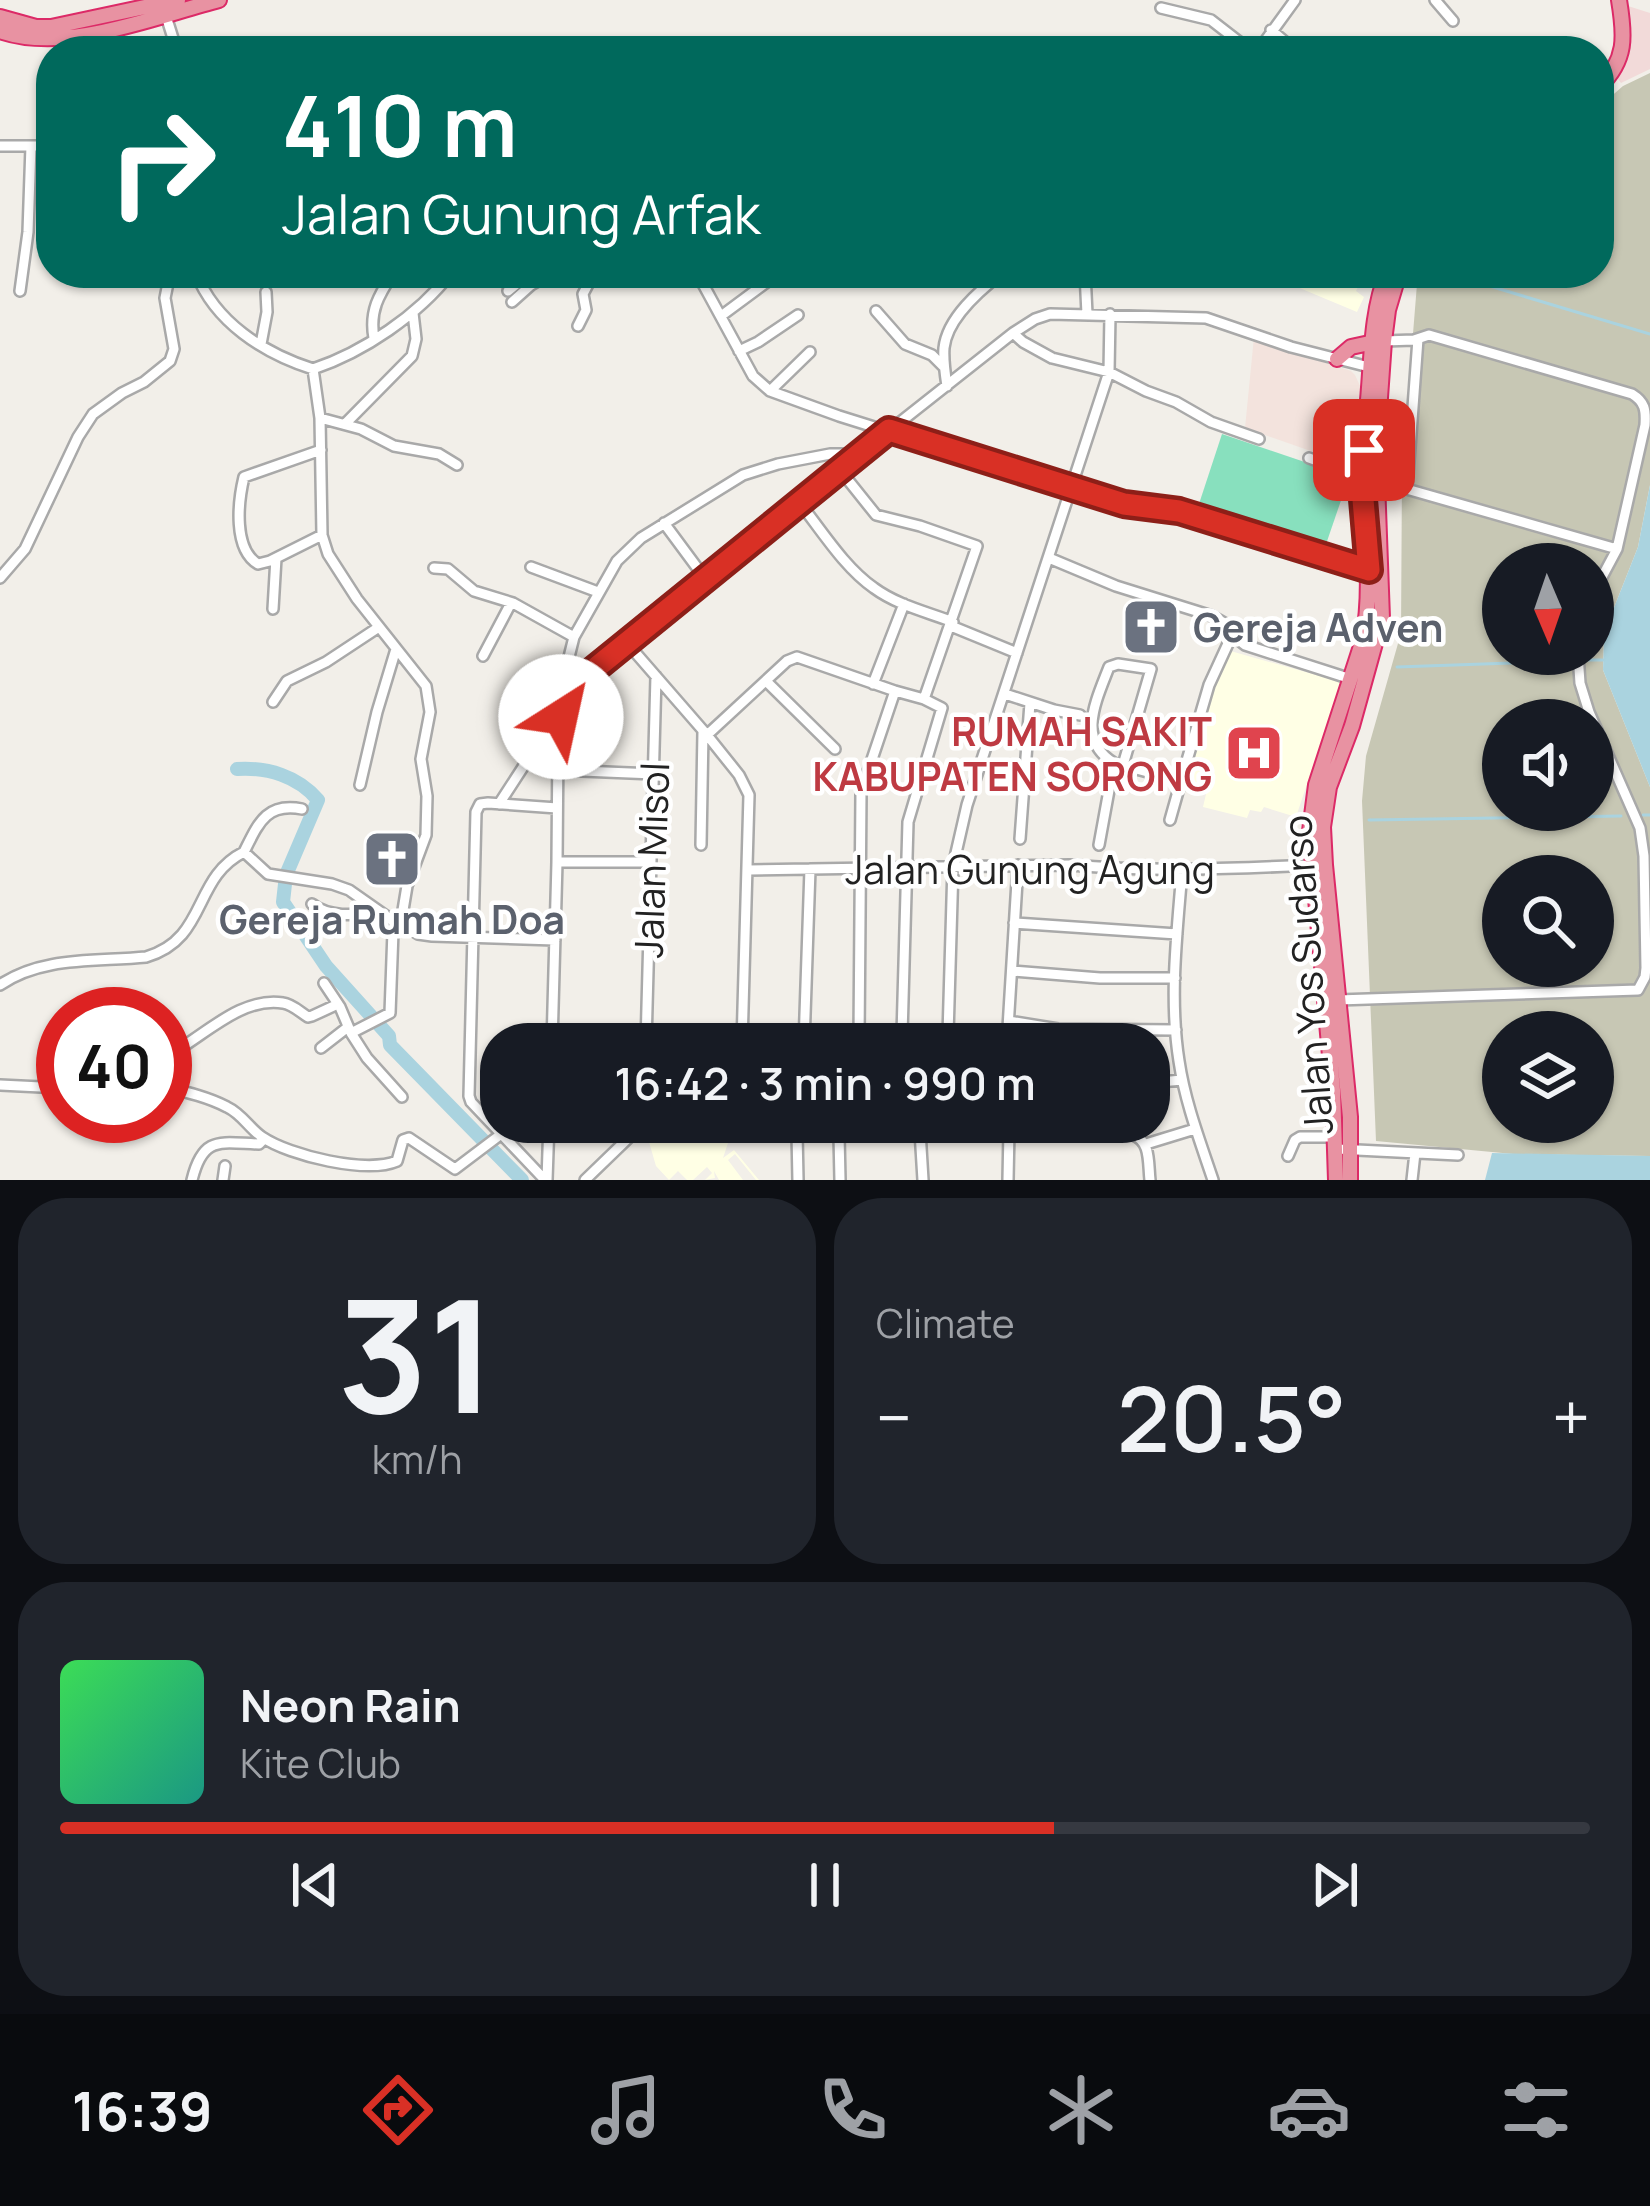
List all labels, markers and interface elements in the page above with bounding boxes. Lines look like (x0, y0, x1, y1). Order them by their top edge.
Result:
text: 410 m (282, 67, 518, 182)
icon: right (84, 84, 240, 240)
text: Jalan Gunung Arfak (282, 176, 760, 250)
pin (1313, 399, 1415, 501)
icon: arrive (1331, 417, 1397, 483)
north arrow (1482, 543, 1614, 675)
map controls (1482, 543, 1614, 1143)
church icon: Gereja Adven (1120, 596, 1182, 658)
place label: Gereja Adven (1193, 600, 1443, 654)
position arrow (498, 654, 624, 780)
button: sound (1482, 699, 1614, 831)
place label: RUMAH SAKIT KABUPATEN SORONG (813, 704, 1212, 803)
hospital icon: RUMAH SAKIT KABUPATEN SORONG (1223, 722, 1285, 784)
street label: Jalan Misol (621, 761, 681, 959)
street label: Jalan Yos Sudarso (1269, 814, 1345, 1136)
church icon: Gereja Rumah Doa (361, 828, 423, 890)
street label: Jalan Gunung Agung (845, 842, 1215, 896)
button: search (1482, 855, 1614, 987)
place label: Gereja Rumah Doa (219, 892, 565, 946)
speed limit sign: 40 (36, 987, 192, 1143)
button: layers (1482, 1011, 1614, 1143)
text: 16:42 · 3 min · 990 m (614, 1052, 1036, 1114)
text: 31 (337, 1247, 497, 1460)
text: Climate (876, 1296, 1015, 1350)
text: 20.5° (1117, 1356, 1347, 1479)
text: − (876, 1372, 912, 1462)
text: + (1552, 1372, 1590, 1462)
text: km/h (372, 1432, 462, 1486)
text: Neon Rain (240, 1674, 461, 1736)
text: Kite Club (240, 1736, 401, 1790)
icon: previous (282, 1852, 348, 1918)
icon: pause (792, 1852, 858, 1918)
icon: next (1302, 1852, 1368, 1918)
icon: directions (356, 2068, 440, 2152)
icon: music (584, 2068, 668, 2152)
icon: phone (811, 2068, 895, 2152)
icon: climate (1039, 2068, 1123, 2152)
icon: car (1267, 2068, 1351, 2152)
icon: filters (1494, 2068, 1578, 2152)
text: 16:39 (72, 2073, 212, 2147)

